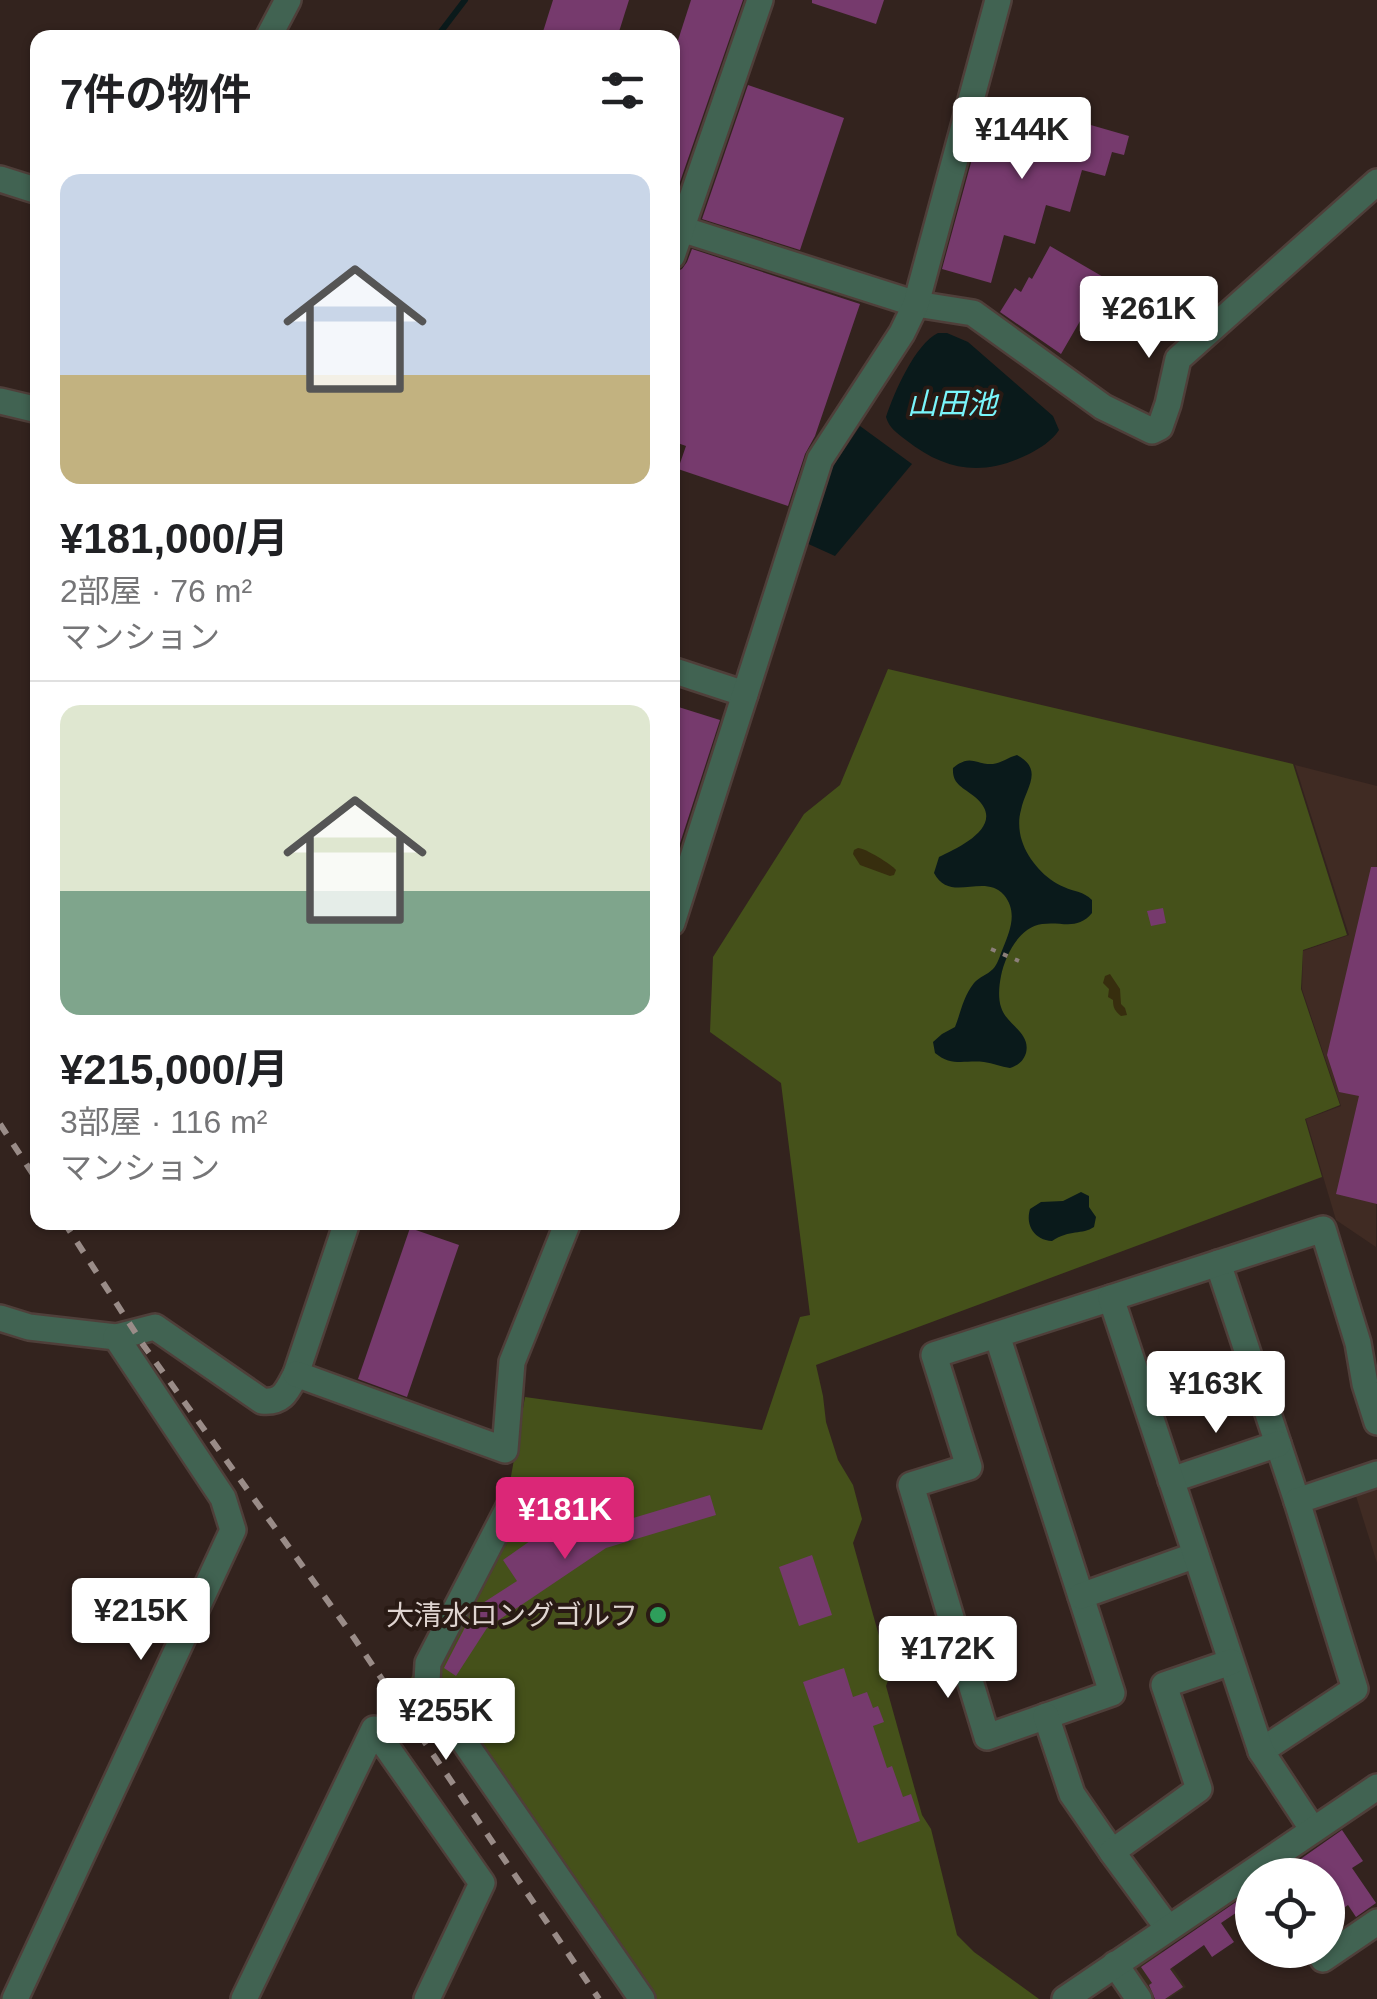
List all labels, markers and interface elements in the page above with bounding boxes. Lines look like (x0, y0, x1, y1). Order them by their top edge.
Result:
icon: filters (595, 63, 650, 118)
text: 7件の物件 (60, 71, 251, 118)
pin: ¥144K (952, 97, 1092, 182)
text: ¥144K (975, 111, 1069, 147)
icon: home (265, 239, 445, 419)
pin: ¥261K (1079, 276, 1219, 361)
text: ¥261K (1102, 290, 1196, 326)
water label: 山田池 (907, 387, 1000, 420)
text: ¥181,000/月 (60, 515, 289, 562)
text: 2部屋 · 76 m² (60, 573, 252, 609)
text: マンション (60, 619, 220, 655)
icon: home (265, 770, 445, 950)
text: ¥215,000/月 (60, 1046, 289, 1093)
text: 3部屋 · 116 m² (60, 1104, 267, 1140)
text: マンション (60, 1150, 220, 1186)
pin: ¥163K (1146, 1351, 1286, 1436)
text: ¥163K (1169, 1365, 1263, 1401)
pin: ¥181K (495, 1477, 635, 1562)
text: ¥181K (518, 1491, 612, 1527)
pin: ¥215K (71, 1578, 211, 1663)
text: ¥215K (94, 1592, 188, 1628)
place label: 大清水ロングゴルフ (386, 1600, 638, 1631)
marker: 大清水ロングゴルフ (647, 1604, 669, 1626)
pin: ¥172K (878, 1616, 1018, 1701)
text: ¥172K (901, 1630, 995, 1666)
pin: ¥255K (376, 1678, 516, 1763)
text: ¥255K (399, 1692, 493, 1728)
map controls (1235, 1858, 1345, 1968)
button: locate (1235, 1858, 1345, 1968)

